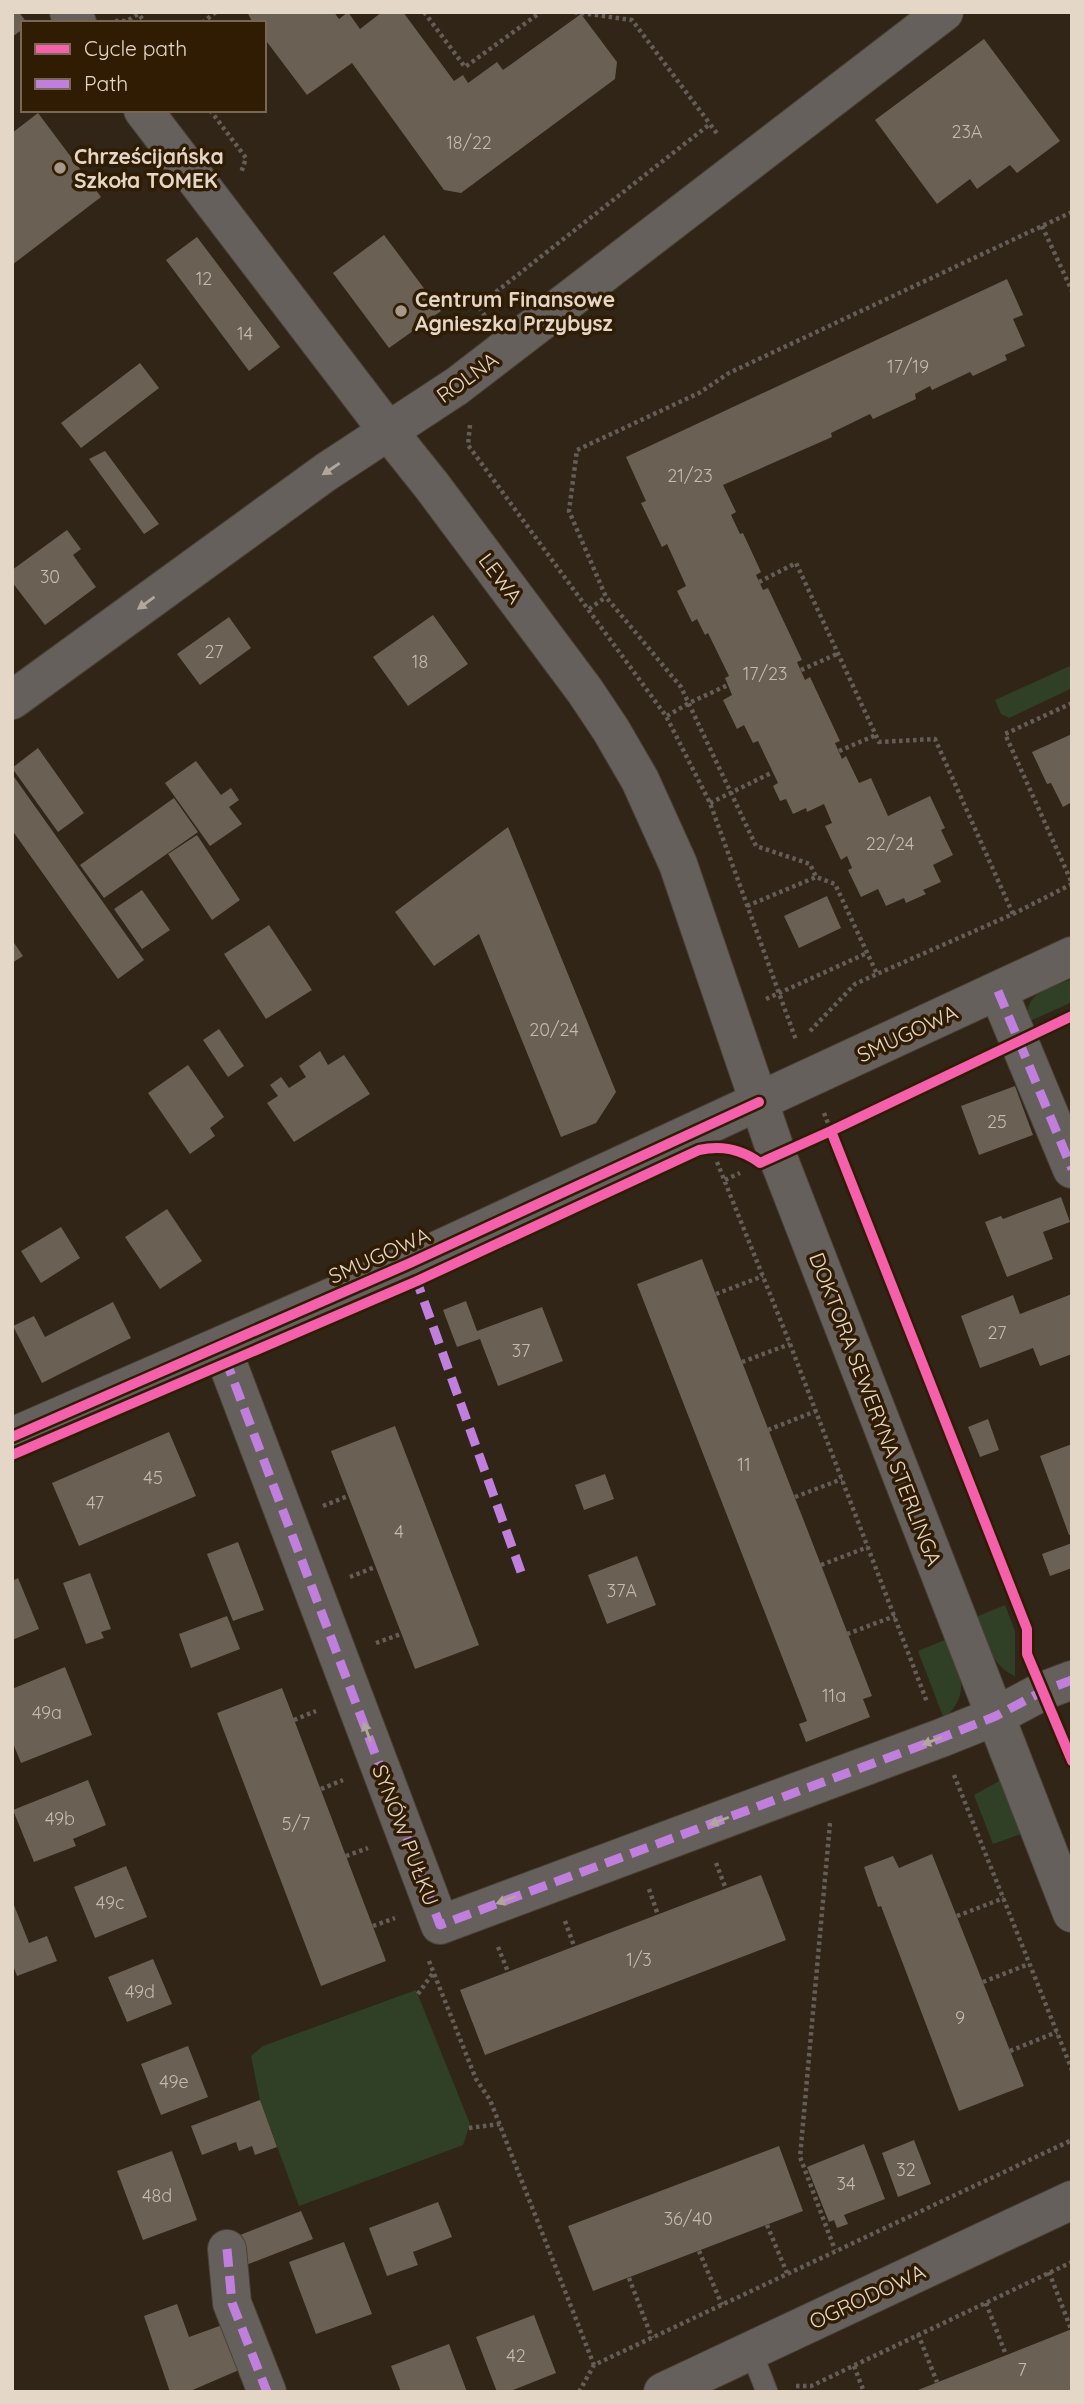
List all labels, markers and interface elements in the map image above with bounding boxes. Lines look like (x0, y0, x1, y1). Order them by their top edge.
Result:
legend (21, 21, 266, 112)
text: Cycle path (84, 35, 187, 61)
text: Path (84, 70, 128, 96)
house number: 23A (951, 120, 983, 143)
house number: 18/22 (446, 131, 492, 154)
place label: Chrześcijańska Szkoła TOMEK (74, 143, 224, 193)
marker: Chrześcijańska Szkoła TOMEK (52, 160, 68, 176)
house number: 12 (196, 267, 212, 290)
place label: Centrum Finansowe Agnieszka Przybysz (415, 286, 615, 336)
marker: Centrum Finansowe Agnieszka Przybysz (393, 303, 409, 319)
house number: 14 (237, 322, 253, 345)
street label: ROLNA (431, 346, 503, 408)
house number: 17/19 (887, 355, 929, 378)
one-way arrow (322, 462, 340, 476)
house number: 21/23 (667, 464, 713, 487)
street label: LEWA (474, 548, 528, 608)
house number: 30 (40, 565, 60, 588)
one-way arrow (138, 595, 156, 610)
house number: 27 (205, 640, 223, 663)
house number: 18 (412, 650, 428, 673)
house number: 17/23 (743, 662, 787, 685)
house number: 22/24 (866, 832, 914, 855)
street label: SMUGOWA (853, 998, 961, 1068)
house number: 20/24 (529, 1018, 579, 1041)
house number: 25 (987, 1110, 1007, 1133)
street label: SMUGOWA (324, 1221, 434, 1289)
street label: DOKTORA SEWERYNA STERLINGA (804, 1249, 948, 1569)
house number: 27 (988, 1321, 1006, 1344)
house number: 37 (512, 1339, 530, 1362)
house number: 11 (737, 1453, 751, 1476)
house number: 45 (143, 1466, 163, 1489)
house number: 47 (86, 1491, 104, 1514)
house number: 4 (394, 1520, 404, 1543)
house number: 37A (607, 1579, 638, 1602)
house number: 11a (822, 1684, 846, 1707)
house number: 49a (32, 1701, 62, 1724)
one-way arrow (361, 1722, 372, 1743)
one-way arrow (922, 1736, 943, 1747)
street label: SYNÓW PUŁKU (367, 1761, 445, 1909)
house number: 49b (45, 1807, 75, 1830)
house number: 5/7 (282, 1812, 310, 1835)
one-way arrow (709, 1815, 730, 1826)
house number: 49c (96, 1891, 124, 1914)
one-way arrow (496, 1895, 517, 1906)
house number: 1/3 (626, 1948, 652, 1971)
house number: 49d (125, 1980, 155, 2003)
house number: 9 (955, 2006, 965, 2029)
house number: 49e (159, 2070, 189, 2093)
house number: 32 (896, 2158, 916, 2181)
house number: 34 (837, 2172, 855, 2195)
house number: 48d (142, 2184, 172, 2207)
house number: 36/40 (664, 2207, 712, 2230)
street label: OGRODOWA (805, 2258, 929, 2334)
house number: 42 (506, 2344, 526, 2367)
house number: 7 (1017, 2358, 1027, 2381)

